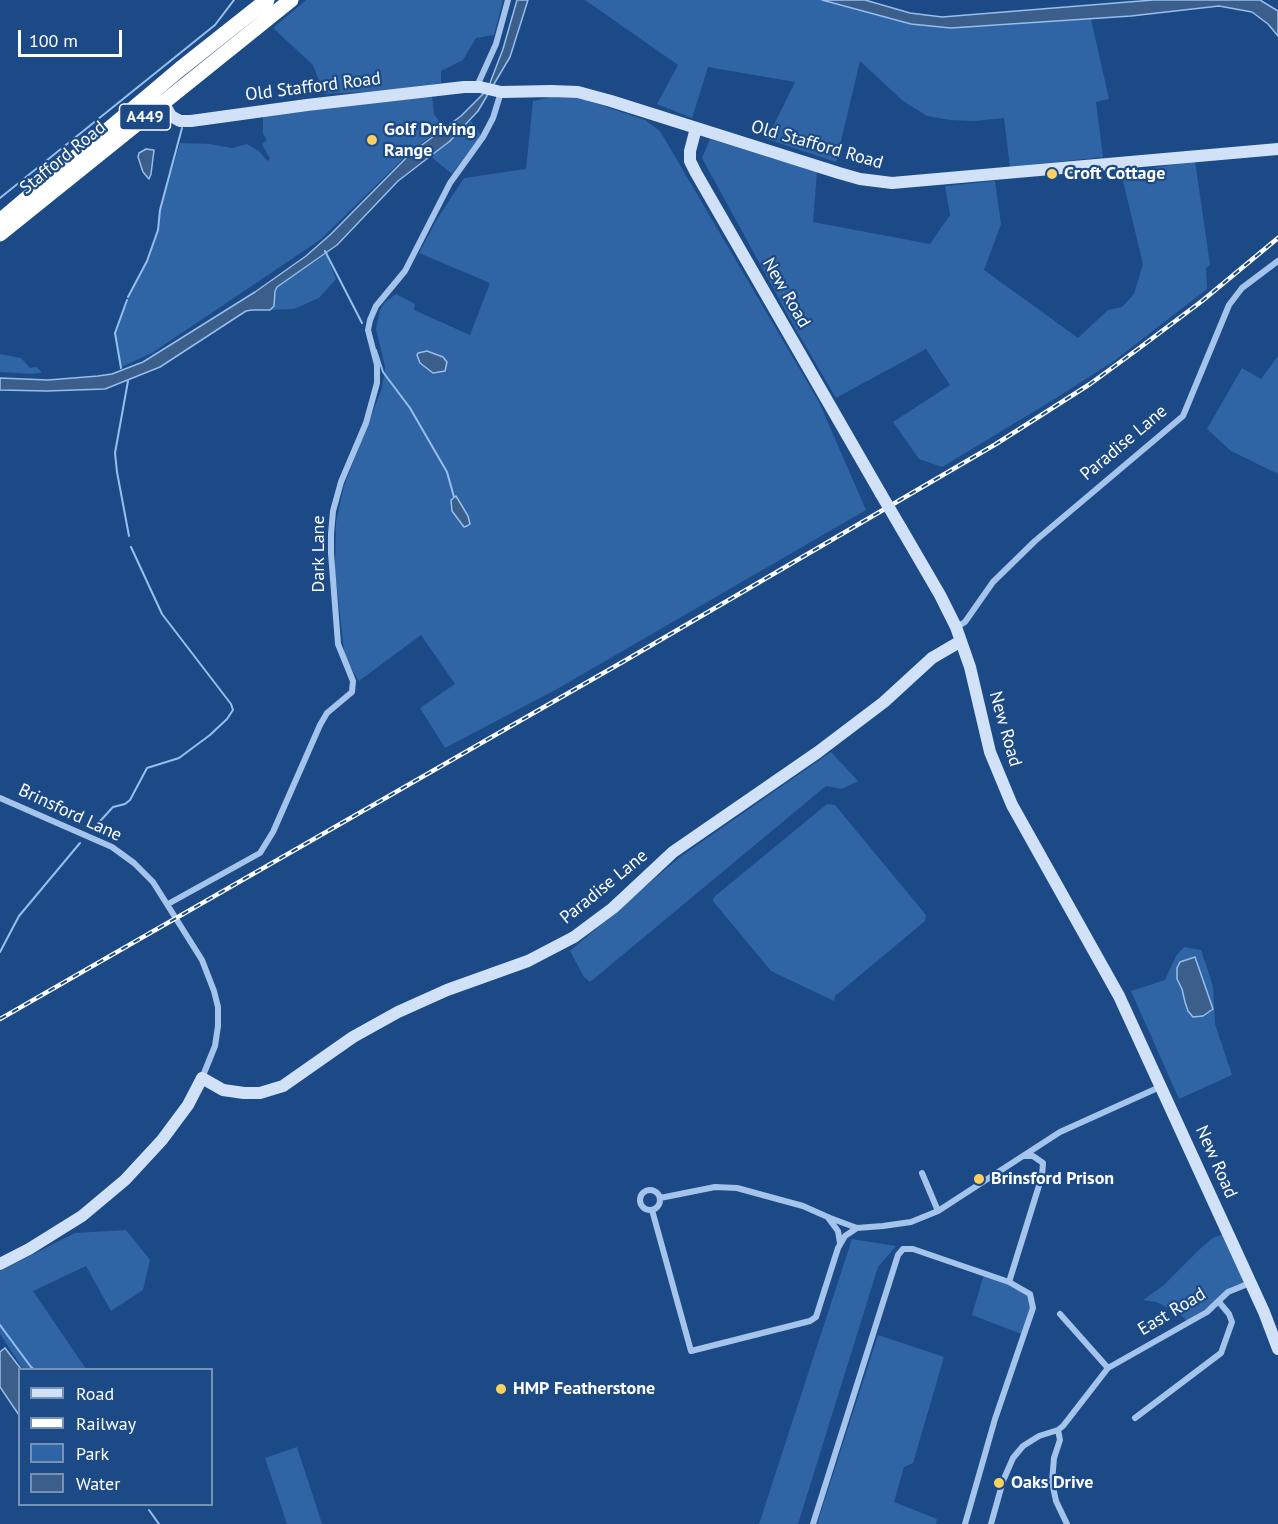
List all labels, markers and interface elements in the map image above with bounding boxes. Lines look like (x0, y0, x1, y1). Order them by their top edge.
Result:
scale bar (21, 18, 124, 56)
text: 100 m (29, 29, 78, 52)
street label: Old Stafford Road (244, 68, 382, 106)
road number: A449 (120, 104, 170, 130)
street label: Old Stafford Road (749, 116, 885, 174)
street label: Stafford Road (16, 117, 110, 199)
place label: Golf Driving Range (384, 119, 476, 162)
marker: Golf Driving Range (365, 133, 379, 147)
place label: Croft Cottage (1064, 163, 1165, 185)
marker: Croft Cottage (1045, 167, 1059, 181)
street label: New Road (757, 254, 815, 332)
street label: Paradise Lane (1076, 401, 1172, 485)
street label: Dark Lane (308, 515, 330, 593)
street label: New Road (984, 689, 1026, 769)
street label: Brinsford Lane (15, 780, 125, 846)
street label: Paradise Lane (556, 845, 652, 929)
street label: New Road (1190, 1122, 1242, 1202)
place label: Brinsford Prison (991, 1168, 1114, 1190)
marker: Brinsford Prison (972, 1172, 986, 1186)
street label: East Road (1134, 1283, 1210, 1341)
legend (18, 1368, 213, 1506)
place label: HMP Featherstone (513, 1378, 655, 1400)
text: Road (76, 1382, 114, 1405)
marker: HMP Featherstone (494, 1382, 508, 1396)
text: Railway (76, 1412, 136, 1435)
text: Park (76, 1442, 109, 1465)
text: Water (76, 1472, 120, 1495)
place label: Oaks Drive (1011, 1472, 1093, 1494)
marker: Oaks Drive (992, 1476, 1006, 1490)

